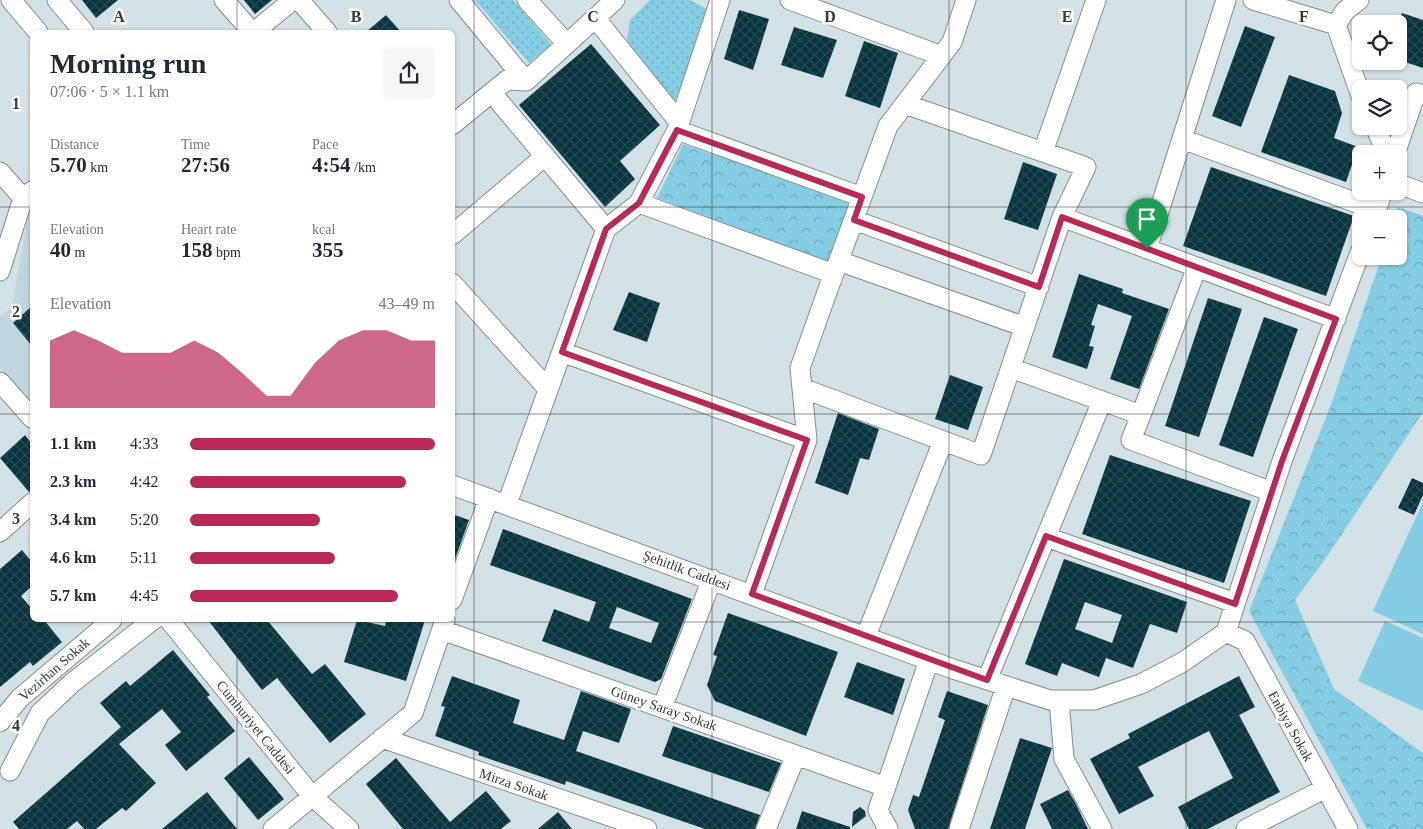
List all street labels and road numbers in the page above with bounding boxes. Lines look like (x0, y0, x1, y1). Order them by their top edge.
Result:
street label: Şehitlik Caddesi (641, 548, 733, 593)
street label: Vezirhan Sokak (16, 635, 93, 704)
street label: Cumhuriyet Caddesi (213, 678, 298, 777)
street label: Güney Saray Sokak (609, 683, 719, 734)
street label: Enbiya Sokak (1265, 688, 1316, 764)
street label: Mirza Sokak (477, 766, 550, 803)

